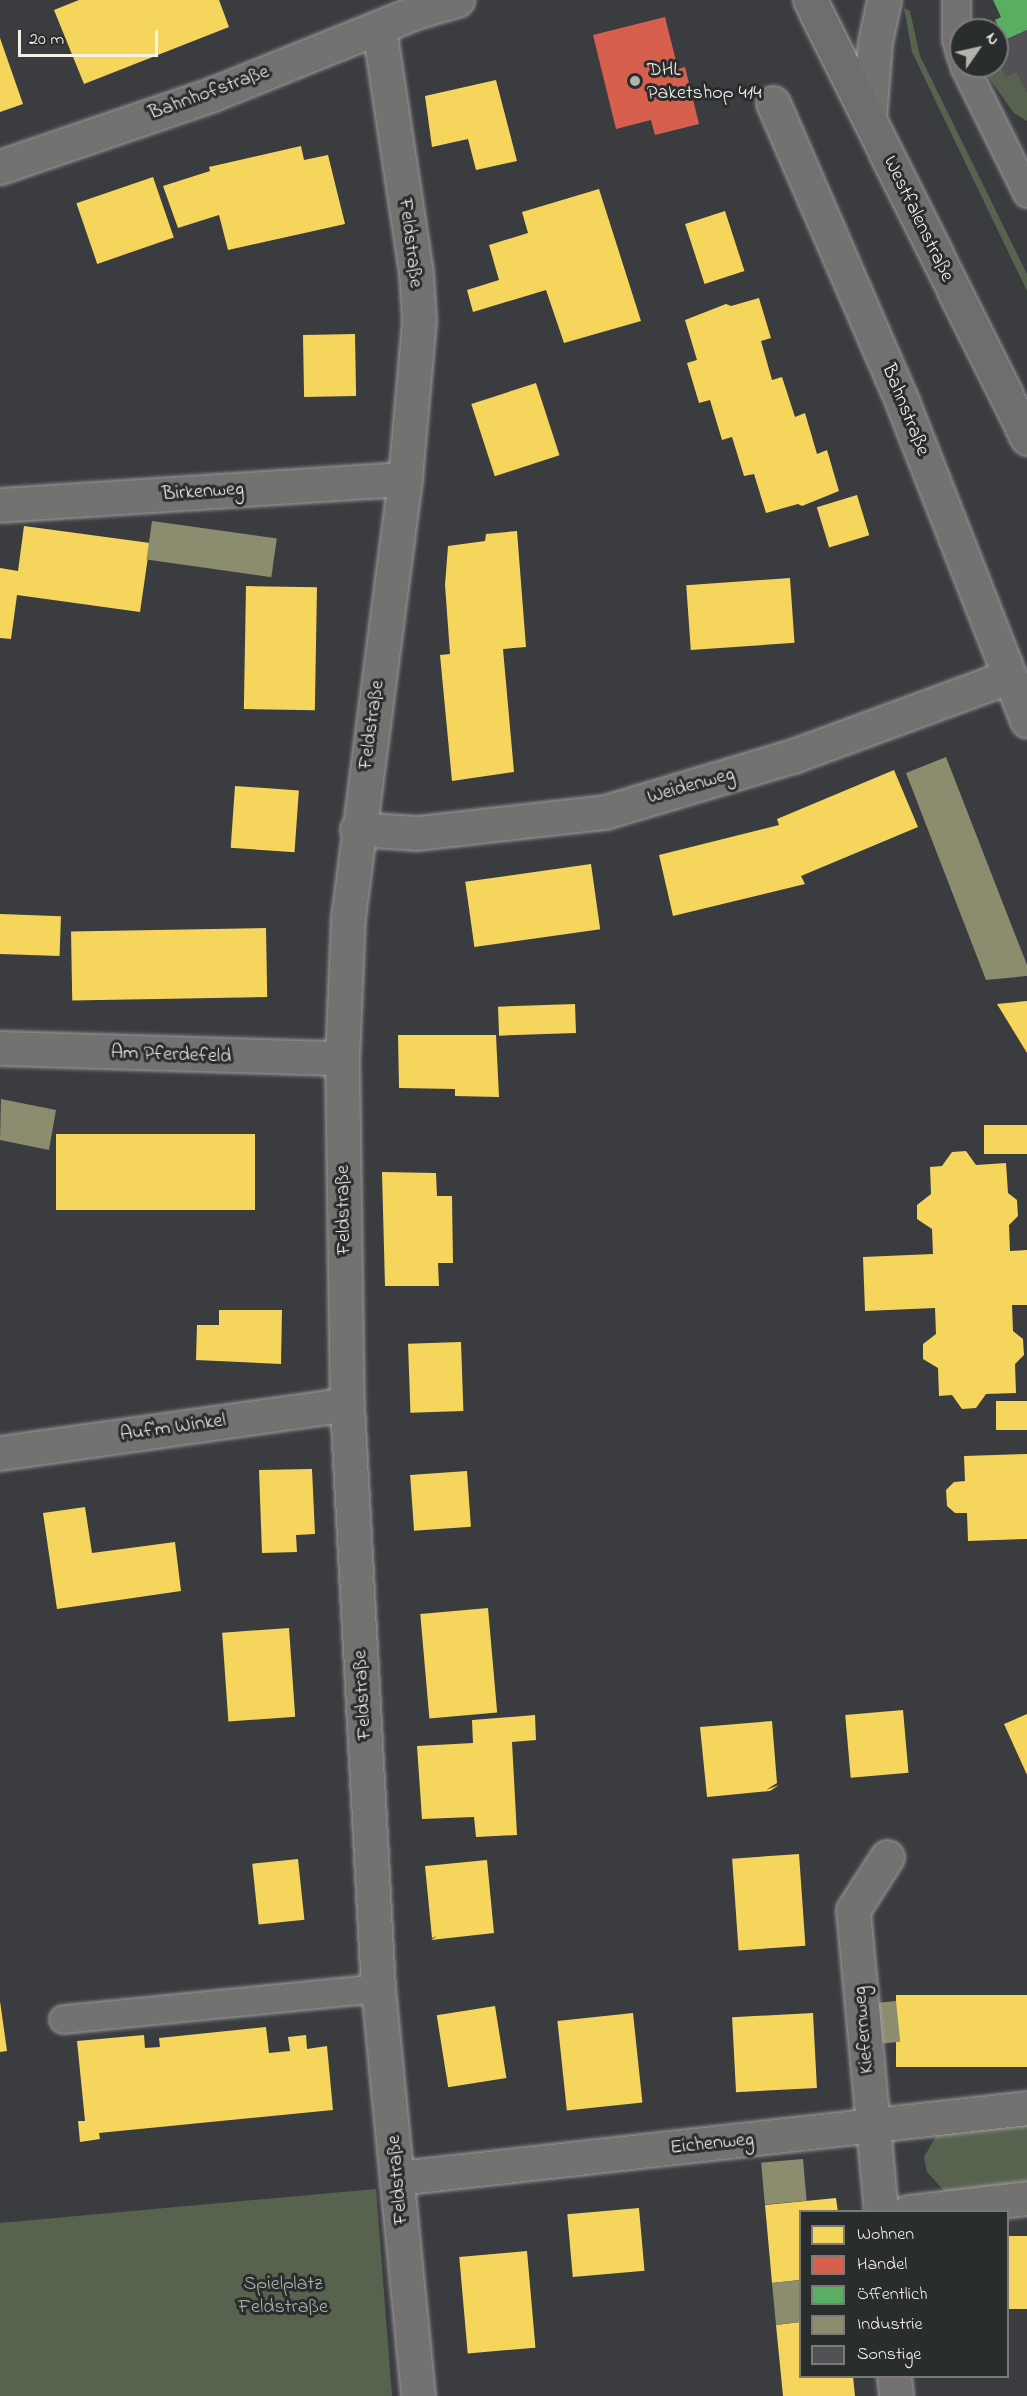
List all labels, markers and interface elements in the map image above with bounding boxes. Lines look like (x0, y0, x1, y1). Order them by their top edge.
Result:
scale bar (21, 18, 160, 56)
north arrow (949, 18, 1009, 78)
text: 20 m (29, 27, 64, 53)
text: N (979, 28, 1005, 50)
place label: DHL Paketshop 414 (647, 58, 761, 105)
street label: Bahnhofstraße (146, 60, 272, 126)
marker: DHL Paketshop 414 (628, 74, 642, 88)
street label: Westfalenstraße (877, 152, 959, 286)
street label: Feldstraße (393, 197, 427, 289)
street label: Bahnstraße (876, 361, 934, 459)
street label: Birkenweg (161, 477, 245, 507)
street label: Feldstraße (354, 679, 390, 771)
street label: Weidenweg (645, 762, 737, 810)
street label: Am Pferdefeld (110, 1041, 232, 1069)
street label: Feldstraße (331, 1165, 357, 1255)
street label: Auf'm Winkel (119, 1409, 227, 1447)
street label: Feldstraße (349, 1650, 377, 1740)
street label: Kiefernweg (848, 1985, 880, 2075)
street label: Eichenweg (669, 2128, 755, 2160)
street label: Feldstraße (382, 2134, 414, 2226)
legend (799, 2210, 1009, 2378)
text: Wohnen (857, 2222, 914, 2248)
text: Handel (857, 2252, 907, 2278)
park label: Spielplatz Feldstraße (238, 2273, 328, 2320)
text: Öffentlich (857, 2282, 928, 2308)
text: Industrie (857, 2312, 923, 2338)
text: Sonstige (857, 2342, 921, 2368)

